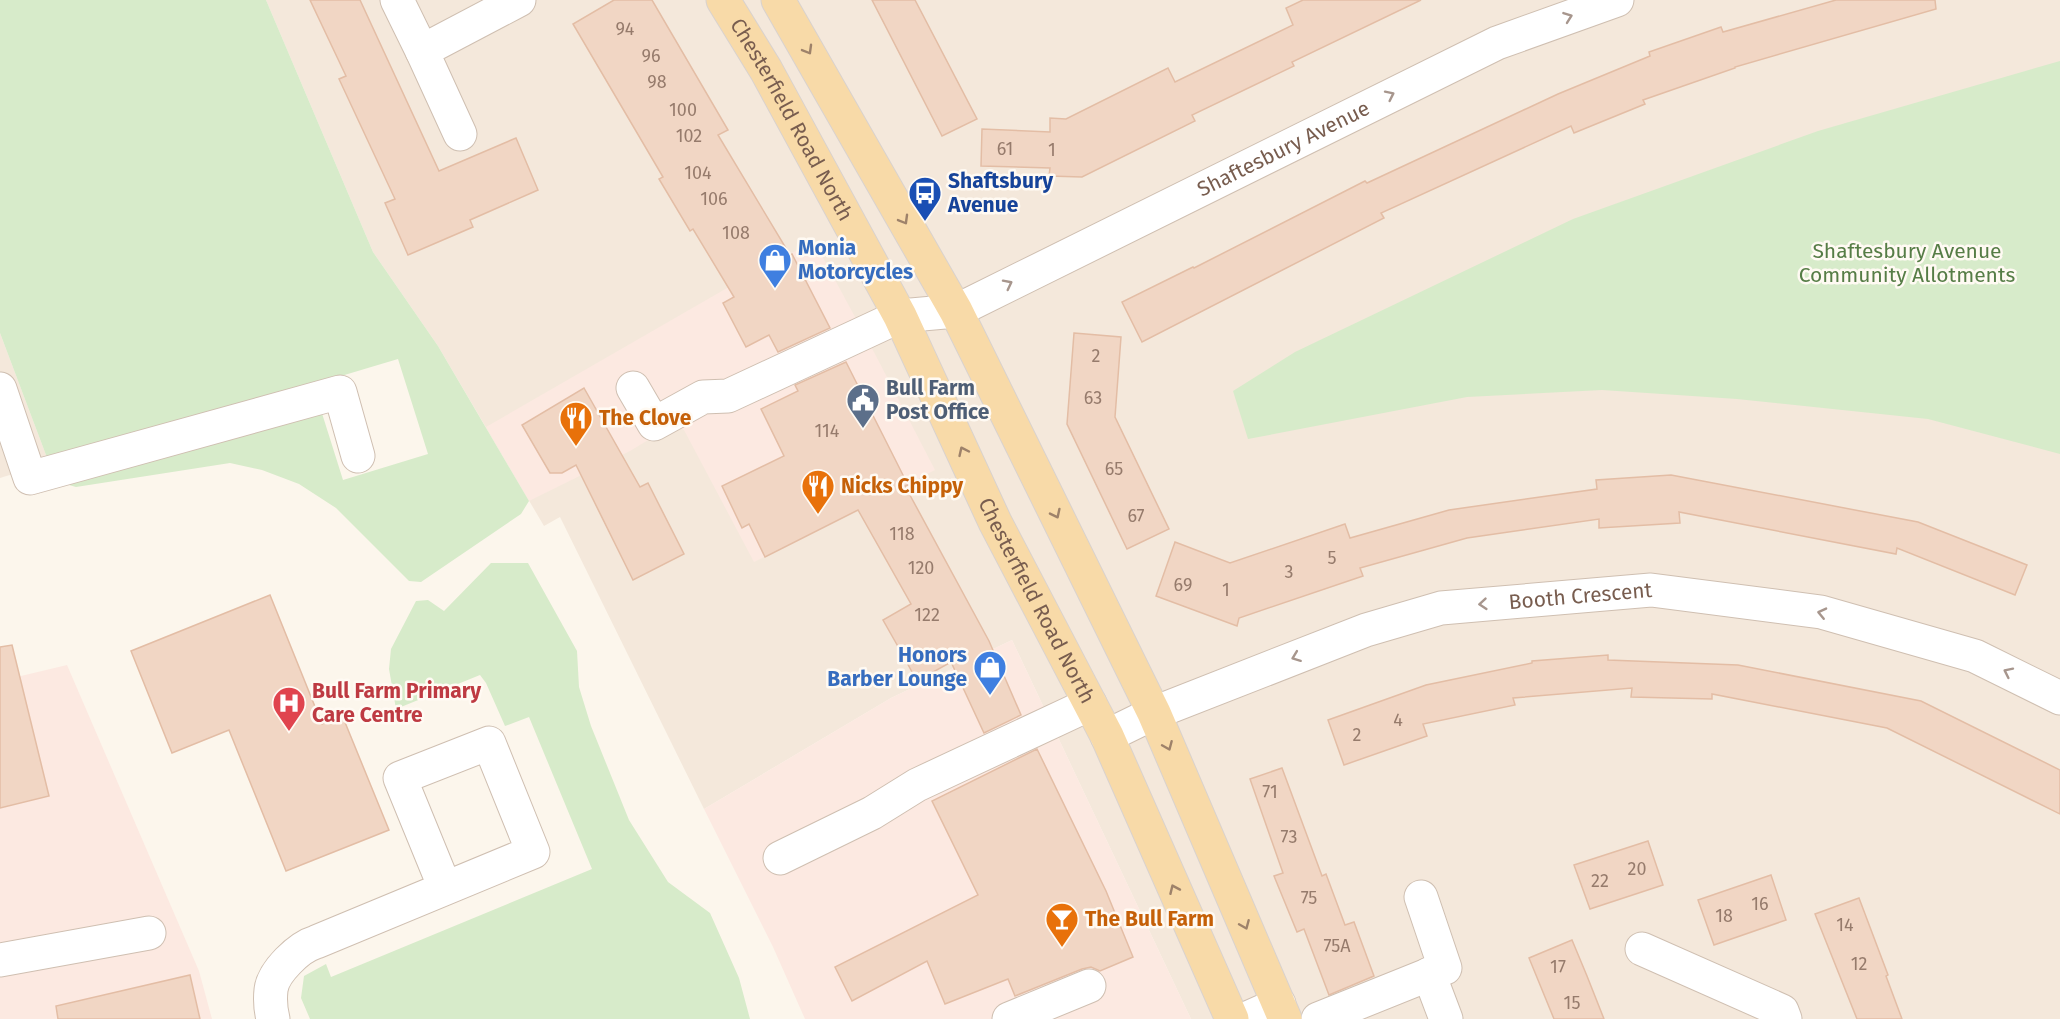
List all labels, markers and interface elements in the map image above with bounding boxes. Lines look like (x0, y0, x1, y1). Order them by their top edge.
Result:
one-way arrow (1562, 12, 1573, 25)
street label: Chesterfield Road North (724, 13, 859, 226)
house number: 94 (616, 18, 635, 40)
one-way arrow (801, 44, 812, 54)
house number: 96 (641, 45, 661, 67)
house number: 98 (647, 71, 667, 93)
one-way arrow (1383, 91, 1394, 103)
street label: Shaftesbury Avenue (1193, 95, 1374, 202)
house number: 100 (669, 99, 697, 121)
house number: 102 (676, 125, 702, 147)
house number: 61 (997, 138, 1013, 160)
house number: 1 (1048, 139, 1056, 161)
house number: 104 (684, 162, 712, 184)
place label: Shaftsbury Avenue (947, 168, 1053, 218)
bus stop icon: Shaftsbury Avenue (907, 175, 943, 222)
house number: 106 (700, 188, 728, 210)
one-way arrow (897, 214, 908, 224)
house number: 108 (722, 222, 750, 244)
place label: Monia Motorcycles (798, 235, 913, 285)
park label: Shaftesbury Avenue Community Allotments (1799, 238, 2016, 288)
shop icon: Monia Motorcycles (757, 242, 793, 289)
one-way arrow (1001, 280, 1012, 291)
house number: 2 (1092, 345, 1101, 367)
place label: Bull Farm Post Office (886, 375, 990, 425)
public building icon: Bull Farm Post Office (845, 382, 881, 429)
house number: 63 (1084, 387, 1102, 409)
restaurant icon: The Clove (558, 400, 594, 447)
place label: The Clove (599, 405, 692, 431)
house number: 114 (815, 420, 840, 442)
one-way arrow (958, 447, 970, 458)
house number: 65 (1105, 458, 1123, 480)
restaurant icon: Nicks Chippy (800, 468, 836, 515)
place label: Nicks Chippy (841, 473, 963, 499)
street label: Chesterfield Road North (973, 494, 1101, 708)
house number: 67 (1127, 505, 1145, 527)
one-way arrow (1048, 508, 1060, 519)
house number: 118 (889, 523, 915, 545)
house number: 5 (1327, 547, 1337, 569)
house number: 120 (908, 557, 934, 579)
house number: 3 (1285, 561, 1293, 583)
house number: 69 (1174, 574, 1192, 596)
street label: Booth Crescent (1507, 577, 1654, 615)
house number: 1 (1222, 579, 1230, 601)
one-way arrow (1478, 597, 1487, 610)
house number: 122 (914, 604, 940, 626)
one-way arrow (1818, 607, 1828, 620)
place label: Honors Barber Lounge (827, 642, 967, 692)
shop icon: Honors Barber Lounge (972, 649, 1008, 696)
one-way arrow (1291, 650, 1302, 663)
one-way arrow (2003, 668, 2014, 680)
place label: Bull Farm Primary Care Centre (312, 678, 481, 728)
hospital icon: Bull Farm Primary Care Centre (271, 685, 307, 732)
house number: 4 (1393, 709, 1403, 731)
house number: 2 (1353, 724, 1362, 746)
one-way arrow (1161, 740, 1173, 751)
house number: 71 (1262, 781, 1278, 803)
house number: 73 (1281, 826, 1297, 848)
house number: 20 (1628, 858, 1646, 880)
house number: 22 (1591, 870, 1609, 892)
one-way arrow (1170, 884, 1182, 895)
house number: 75 (1301, 887, 1317, 909)
house number: 16 (1751, 893, 1769, 915)
bar icon: The Bull Farm (1044, 901, 1080, 948)
house number: 18 (1715, 905, 1733, 927)
place label: The Bull Farm (1085, 906, 1214, 932)
house number: 14 (1836, 914, 1854, 936)
one-way arrow (1238, 919, 1250, 930)
house number: 75A (1323, 935, 1351, 957)
house number: 12 (1851, 953, 1867, 975)
house number: 17 (1550, 956, 1566, 978)
house number: 15 (1564, 992, 1580, 1014)

